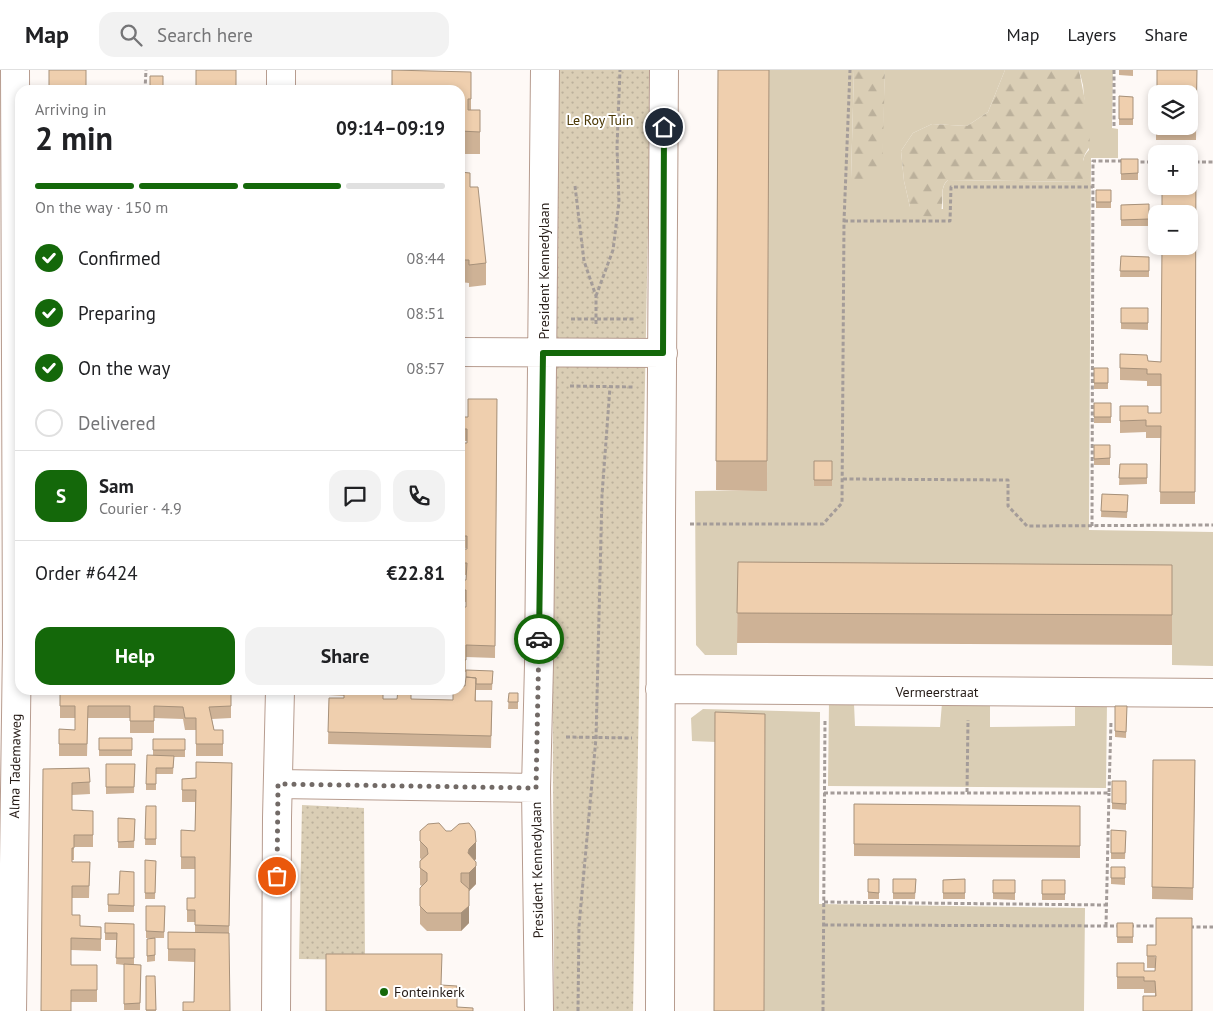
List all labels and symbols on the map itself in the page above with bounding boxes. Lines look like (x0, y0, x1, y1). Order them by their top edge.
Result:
pin (643, 106, 685, 148)
park label: Le Roy Tuin (567, 111, 633, 129)
street label: President Kennedylaan (535, 203, 553, 339)
courier (514, 614, 564, 664)
street label: Vermeerstraat (894, 683, 979, 701)
street label: Alma Tademaweg (5, 713, 25, 819)
street label: President Kennedylaan (527, 801, 547, 939)
pin (256, 855, 298, 897)
place label: Fonteinkerk (394, 983, 465, 1001)
marker: Fonteinkerk (378, 986, 390, 998)

